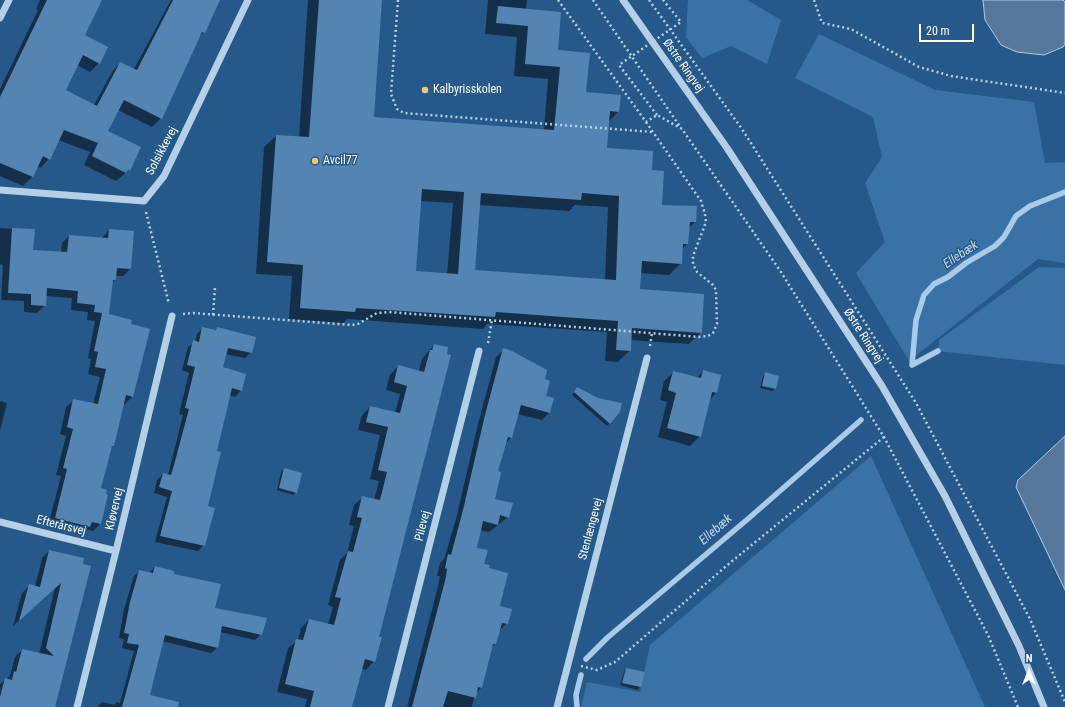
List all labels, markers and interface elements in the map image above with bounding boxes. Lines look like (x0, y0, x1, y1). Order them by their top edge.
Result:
scale bar (921, 16, 976, 42)
text: 20 m (926, 24, 950, 38)
street label: Østre Ringvej (659, 36, 707, 96)
place label: Kalbyrisskolen (433, 83, 502, 97)
marker: Kalbyrisskolen (420, 85, 430, 95)
street label: Solsikkevej (143, 124, 181, 178)
place label: Avcil77 (323, 154, 358, 168)
marker: Avcil77 (310, 156, 320, 166)
water label: Ellebæk (940, 238, 982, 272)
street label: Østre Ringvej (840, 306, 886, 366)
street label: Kløvervej (103, 486, 127, 532)
street label: Stenlængevej (576, 497, 606, 561)
street label: Pilevej (412, 509, 434, 543)
water label: Ellebæk (696, 511, 736, 549)
street label: Efterårsvej (35, 513, 87, 539)
north arrow (1009, 651, 1049, 691)
text: N (1026, 652, 1032, 665)

